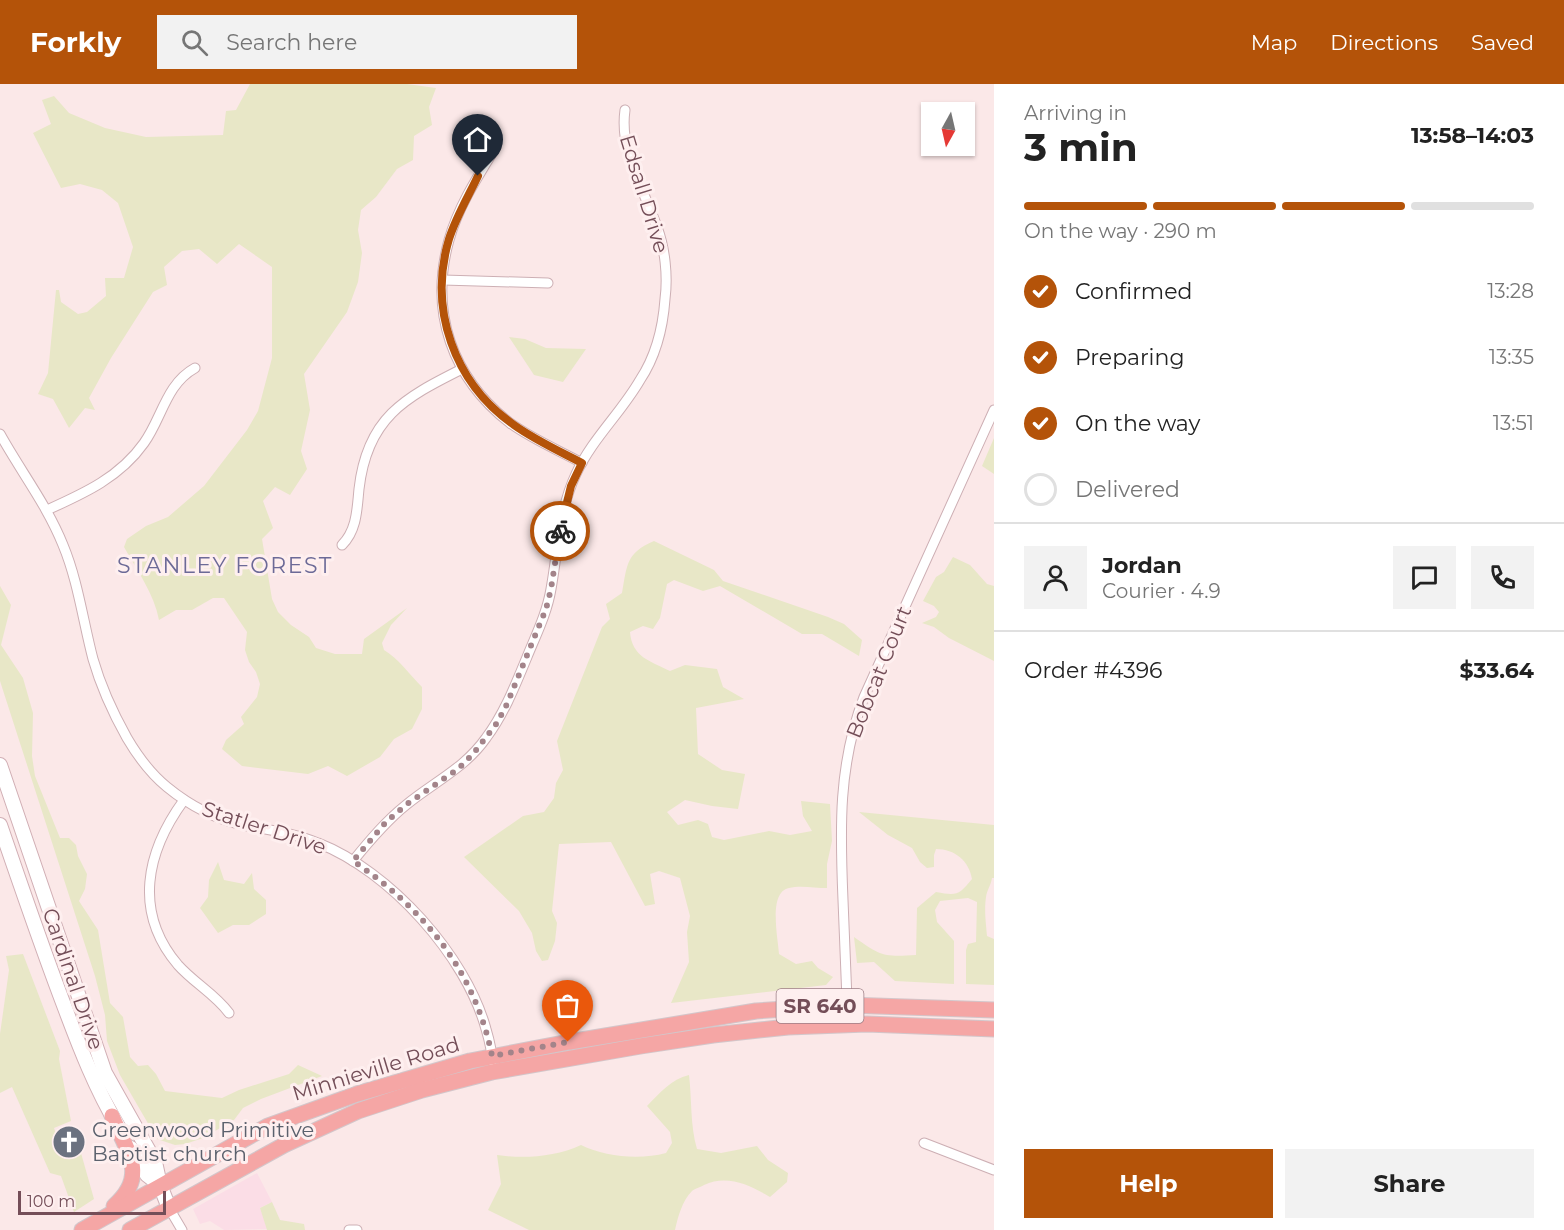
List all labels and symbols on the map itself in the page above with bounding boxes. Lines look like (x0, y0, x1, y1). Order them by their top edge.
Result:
north arrow (921, 102, 975, 156)
pin (452, 114, 503, 176)
street label: Edsall Drive (615, 132, 674, 256)
courier (530, 501, 590, 561)
district label: STANLEY FOREST (117, 552, 333, 579)
street label: Bobcat Court (841, 602, 916, 742)
street label: Statler Drive (199, 796, 329, 859)
street label: Cardinal Drive (38, 905, 109, 1053)
pin (542, 980, 593, 1042)
road number: SR 640 (776, 989, 864, 1023)
street label: Minnieville Road (289, 1031, 463, 1106)
place label: Greenwood Primitive Baptist church (92, 1117, 314, 1166)
church icon: Greenwood Primitive Baptist church (51, 1124, 87, 1160)
scale bar (18, 1188, 166, 1216)

